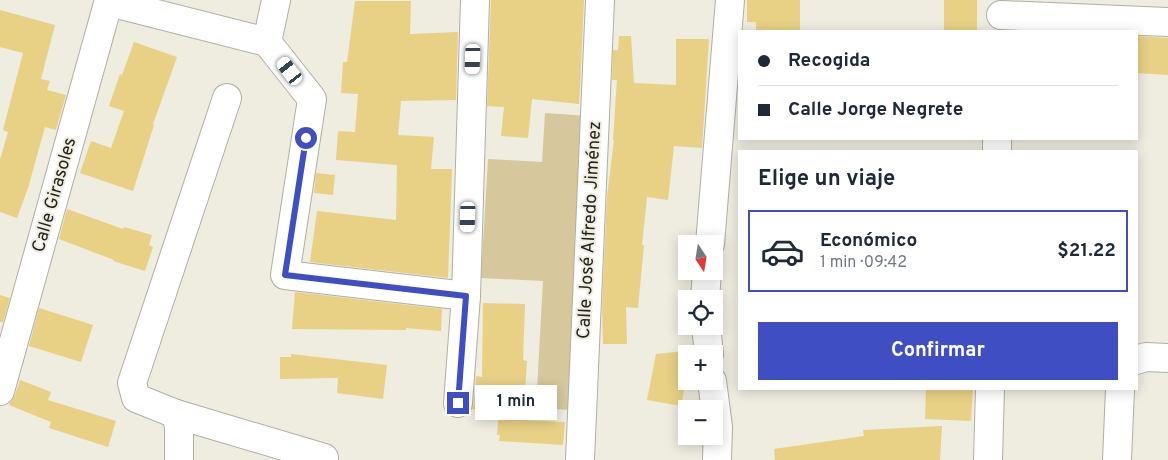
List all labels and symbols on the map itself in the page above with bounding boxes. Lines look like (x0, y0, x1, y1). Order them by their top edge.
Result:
car (464, 44, 481, 74)
car (274, 55, 305, 87)
street label: Calle José Alfredo Jiménez (573, 121, 607, 339)
route start (295, 127, 317, 149)
street label: Calle Girasoles (28, 135, 82, 255)
car (459, 202, 476, 232)
north arrow (678, 235, 722, 280)
callout: 1 min (476, 386, 558, 420)
route end (447, 392, 469, 414)

